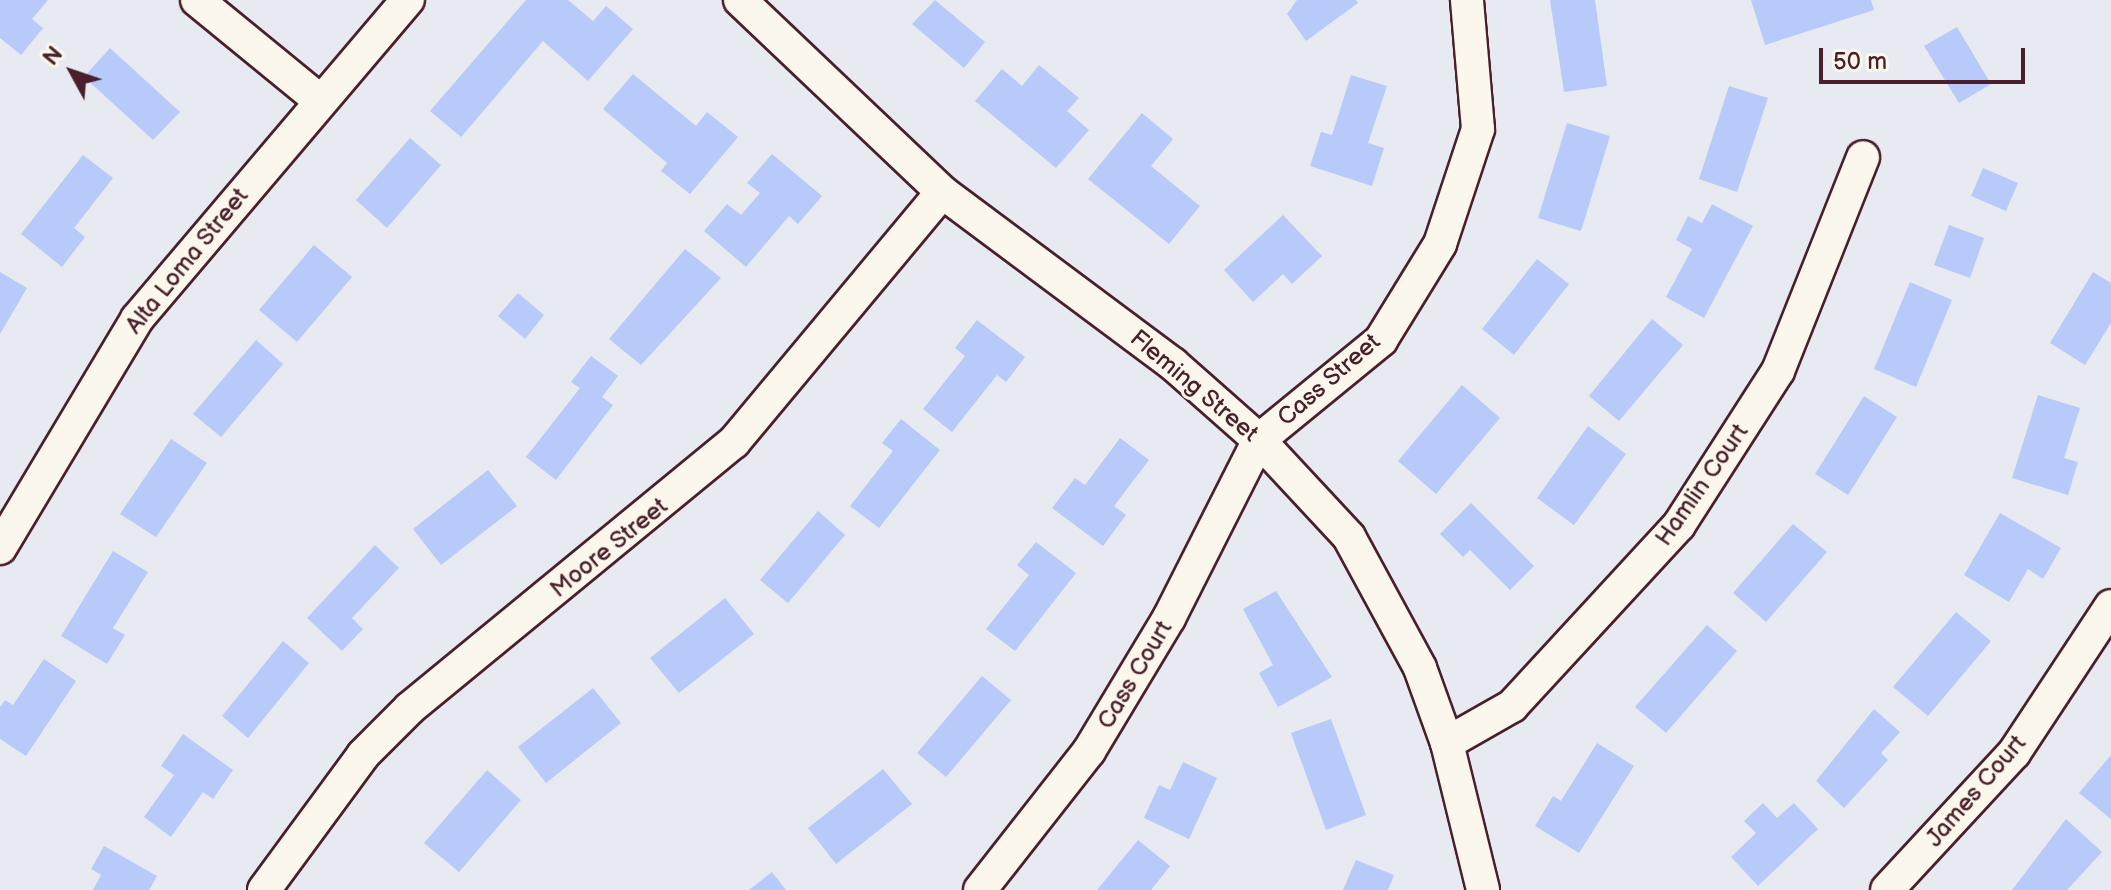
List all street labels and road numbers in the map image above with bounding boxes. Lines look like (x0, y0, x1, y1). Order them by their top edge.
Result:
street label: Alta Loma Street (119, 182, 255, 340)
street label: Fleming Street (1124, 324, 1264, 448)
street label: Cass Street (1272, 328, 1386, 432)
street label: Hamlin Court (1649, 419, 1755, 551)
street label: Moore Street (544, 492, 674, 604)
street label: Cass Court (1091, 616, 1179, 734)
street label: James Court (1920, 729, 2032, 853)

